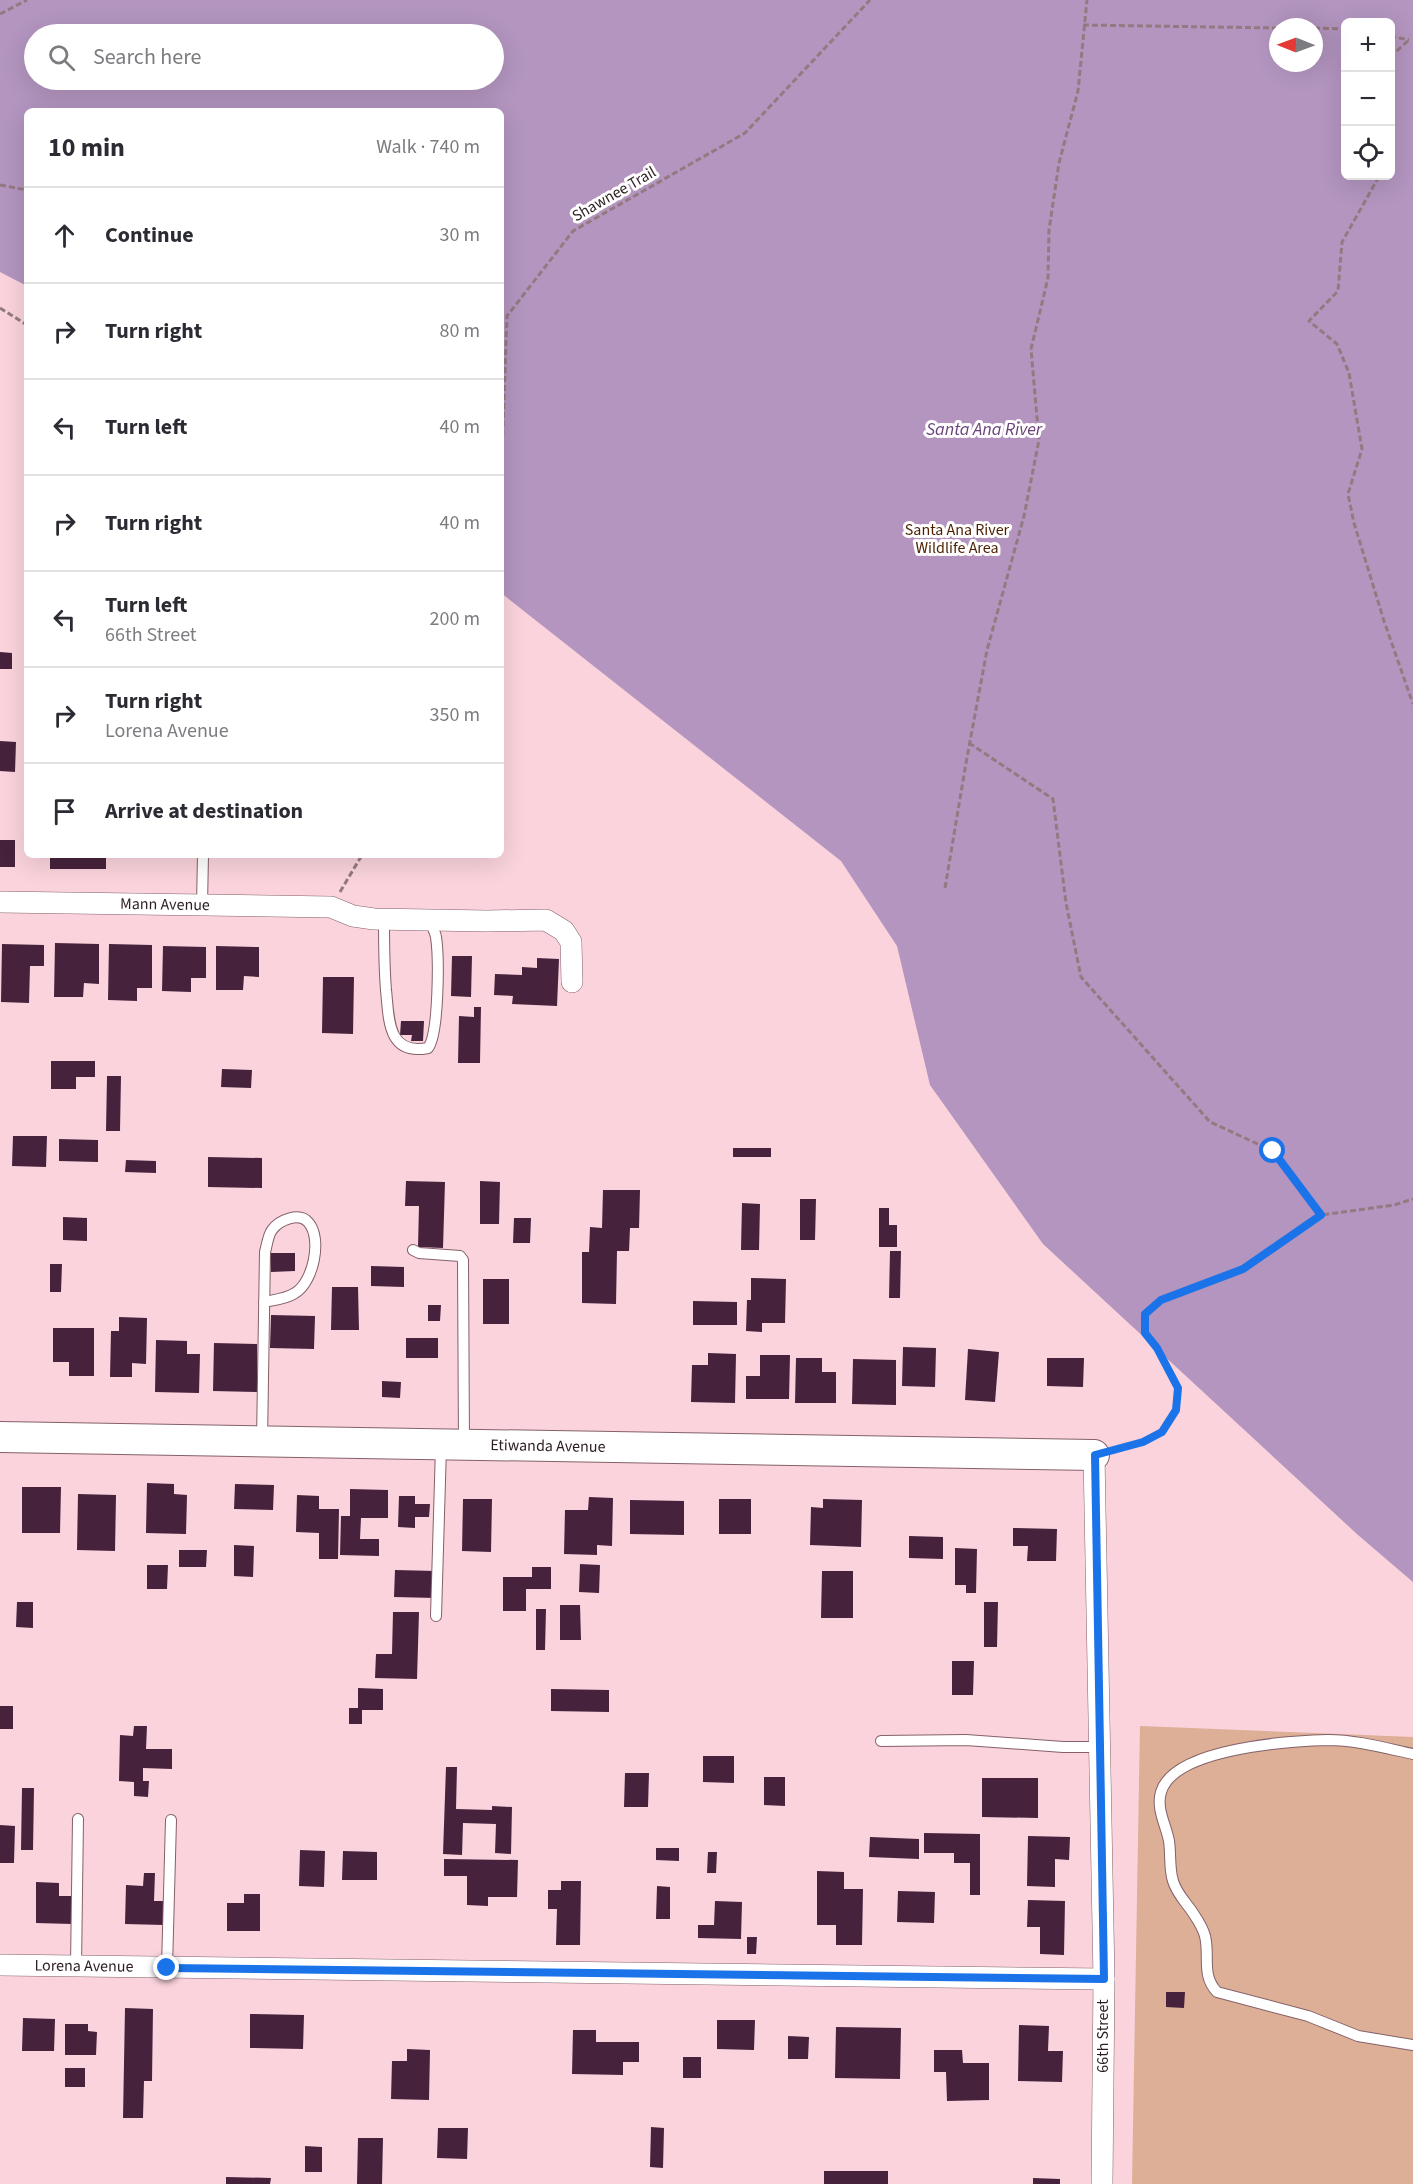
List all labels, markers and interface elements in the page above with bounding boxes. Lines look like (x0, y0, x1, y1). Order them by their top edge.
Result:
north arrow (1269, 18, 1323, 72)
map controls (1341, 18, 1395, 180)
button: + (1341, 18, 1395, 72)
search box (24, 24, 504, 90)
icon: search (45, 41, 78, 74)
text: Search here (93, 41, 201, 73)
button: − (1341, 72, 1395, 126)
button: locate (1341, 126, 1395, 180)
text: 10 min (48, 129, 125, 166)
text: Walk · 740 m (376, 133, 480, 161)
street label: Shawnee Trail (568, 161, 660, 227)
icon: ahead (48, 219, 81, 252)
text: Continue (105, 219, 194, 251)
text: 30 m (440, 221, 480, 249)
icon: right (48, 315, 81, 348)
text: Turn right (105, 315, 202, 347)
text: 80 m (440, 317, 480, 345)
icon: left (48, 411, 81, 444)
text: Turn left (105, 411, 187, 443)
text: 40 m (440, 413, 480, 441)
water label: Santa Ana River (926, 417, 1043, 442)
icon: right (48, 507, 81, 540)
text: Turn right (105, 507, 202, 539)
text: 40 m (440, 509, 480, 537)
park label: Santa Ana River Wildlife Area (905, 519, 1010, 559)
text: Turn left (105, 589, 187, 621)
icon: left (48, 603, 81, 636)
text: 200 m (430, 605, 480, 633)
text: 66th Street (105, 621, 197, 649)
text: Turn right (105, 685, 202, 717)
icon: right (48, 699, 81, 732)
text: 350 m (430, 701, 480, 729)
text: Lorena Avenue (105, 717, 229, 745)
icon: arrive (48, 795, 81, 828)
text: Arrive at destination (105, 795, 303, 827)
street label: Mann Avenue (120, 893, 210, 916)
route start (1259, 1137, 1285, 1163)
street label: Etiwanda Avenue (490, 1434, 606, 1458)
street label: Lorena Avenue (34, 1954, 134, 1978)
route end (153, 1954, 179, 1980)
street label: 66th Street (1092, 1999, 1114, 2073)

